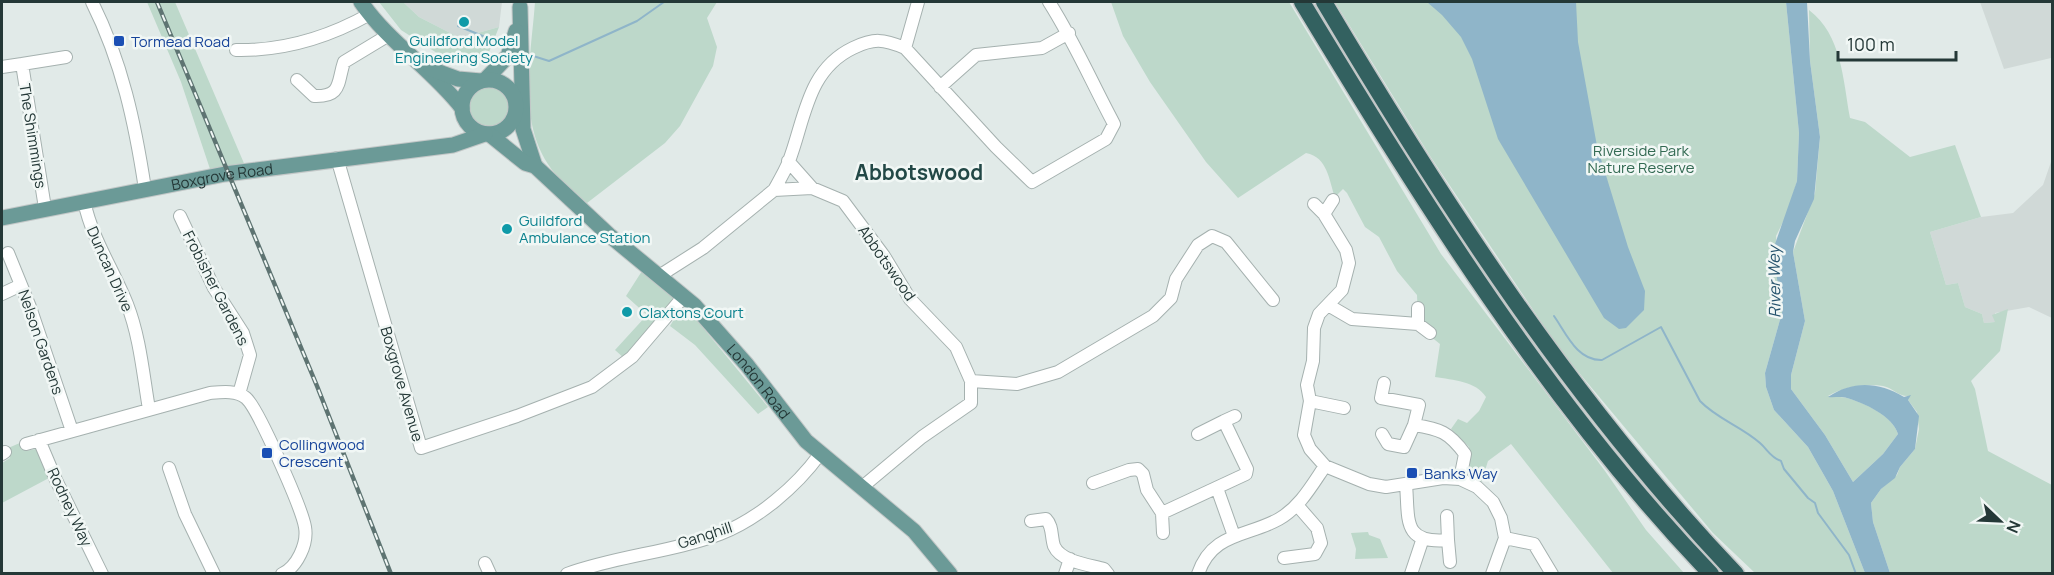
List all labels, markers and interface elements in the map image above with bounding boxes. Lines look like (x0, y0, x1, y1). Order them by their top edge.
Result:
marker: Guildford Model Engineering Society (457, 15, 471, 29)
scale bar (1838, 24, 1956, 62)
place label: Guildford Model Engineering Society (395, 30, 533, 68)
place label: Tormead Road (131, 31, 230, 52)
text: 100 m (1847, 32, 1895, 56)
marker: Tormead Road (112, 34, 126, 48)
street label: The Shimmings (14, 82, 52, 190)
park label: Riverside Park Nature Reserve (1588, 140, 1695, 178)
street label: Boxgrove Road (169, 158, 274, 195)
district label: Abbotswood (855, 158, 983, 186)
place label: Guildford Ambulance Station (519, 210, 651, 248)
street label: Abbotswood (853, 221, 921, 305)
marker: Guildford Ambulance Station (500, 222, 514, 236)
street label: Duncan Drive (82, 223, 138, 315)
street label: Frobisher Gardens (178, 227, 254, 349)
water label: River Wey (1762, 243, 1786, 318)
street label: Nelson Gardens (13, 287, 69, 397)
place label: Claxtons Court (639, 302, 744, 323)
marker: Claxtons Court (620, 305, 634, 319)
street label: Boxgrove Avenue (376, 324, 429, 444)
street label: London Road (722, 339, 795, 423)
place label: Collingwood Crescent (279, 434, 365, 472)
marker: Collingwood Crescent (260, 446, 274, 460)
place label: Banks Way (1424, 463, 1498, 484)
street label: Rodney Way (43, 464, 97, 550)
marker: Banks Way (1405, 466, 1419, 480)
north arrow (1970, 491, 2030, 551)
street label: Ganghill (675, 516, 735, 554)
text: N (2001, 517, 2026, 536)

